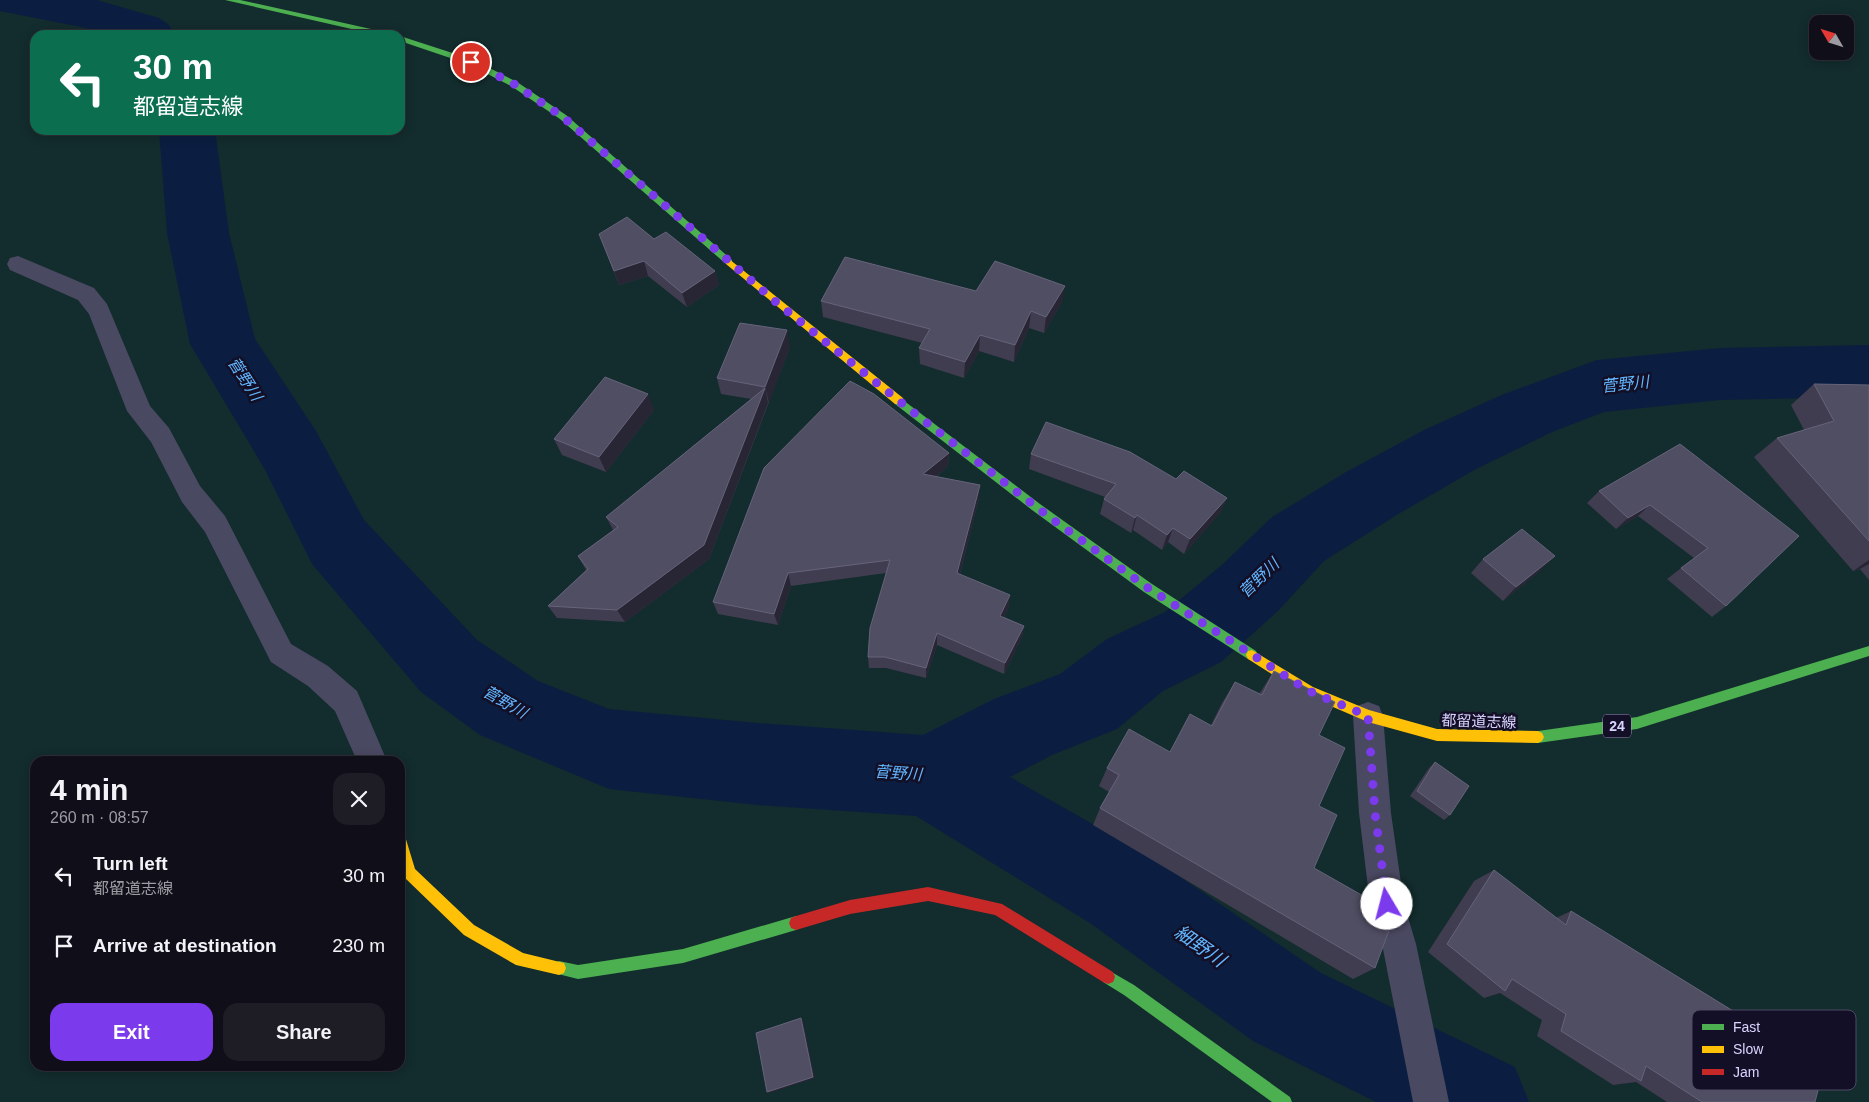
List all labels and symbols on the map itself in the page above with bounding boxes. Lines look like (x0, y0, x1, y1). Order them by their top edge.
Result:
north arrow (1809, 15, 1854, 60)
pin (450, 41, 492, 83)
water label: 菅野川 (225, 354, 266, 405)
water label: 菅野川 (1600, 373, 1652, 395)
water label: 菅野川 (1236, 554, 1284, 601)
water label: 菅野川 (480, 683, 532, 722)
street label: 都留道志線 (1441, 711, 1517, 731)
road number: 24 (1603, 714, 1631, 738)
water label: 菅野川 (873, 763, 925, 783)
position arrow (1360, 877, 1412, 929)
water label: 細野川 (1171, 921, 1231, 972)
legend (1692, 1010, 1856, 1090)
text: Fast (1733, 1019, 1760, 1035)
text: Slow (1733, 1041, 1764, 1057)
text: Jam (1733, 1064, 1759, 1080)

